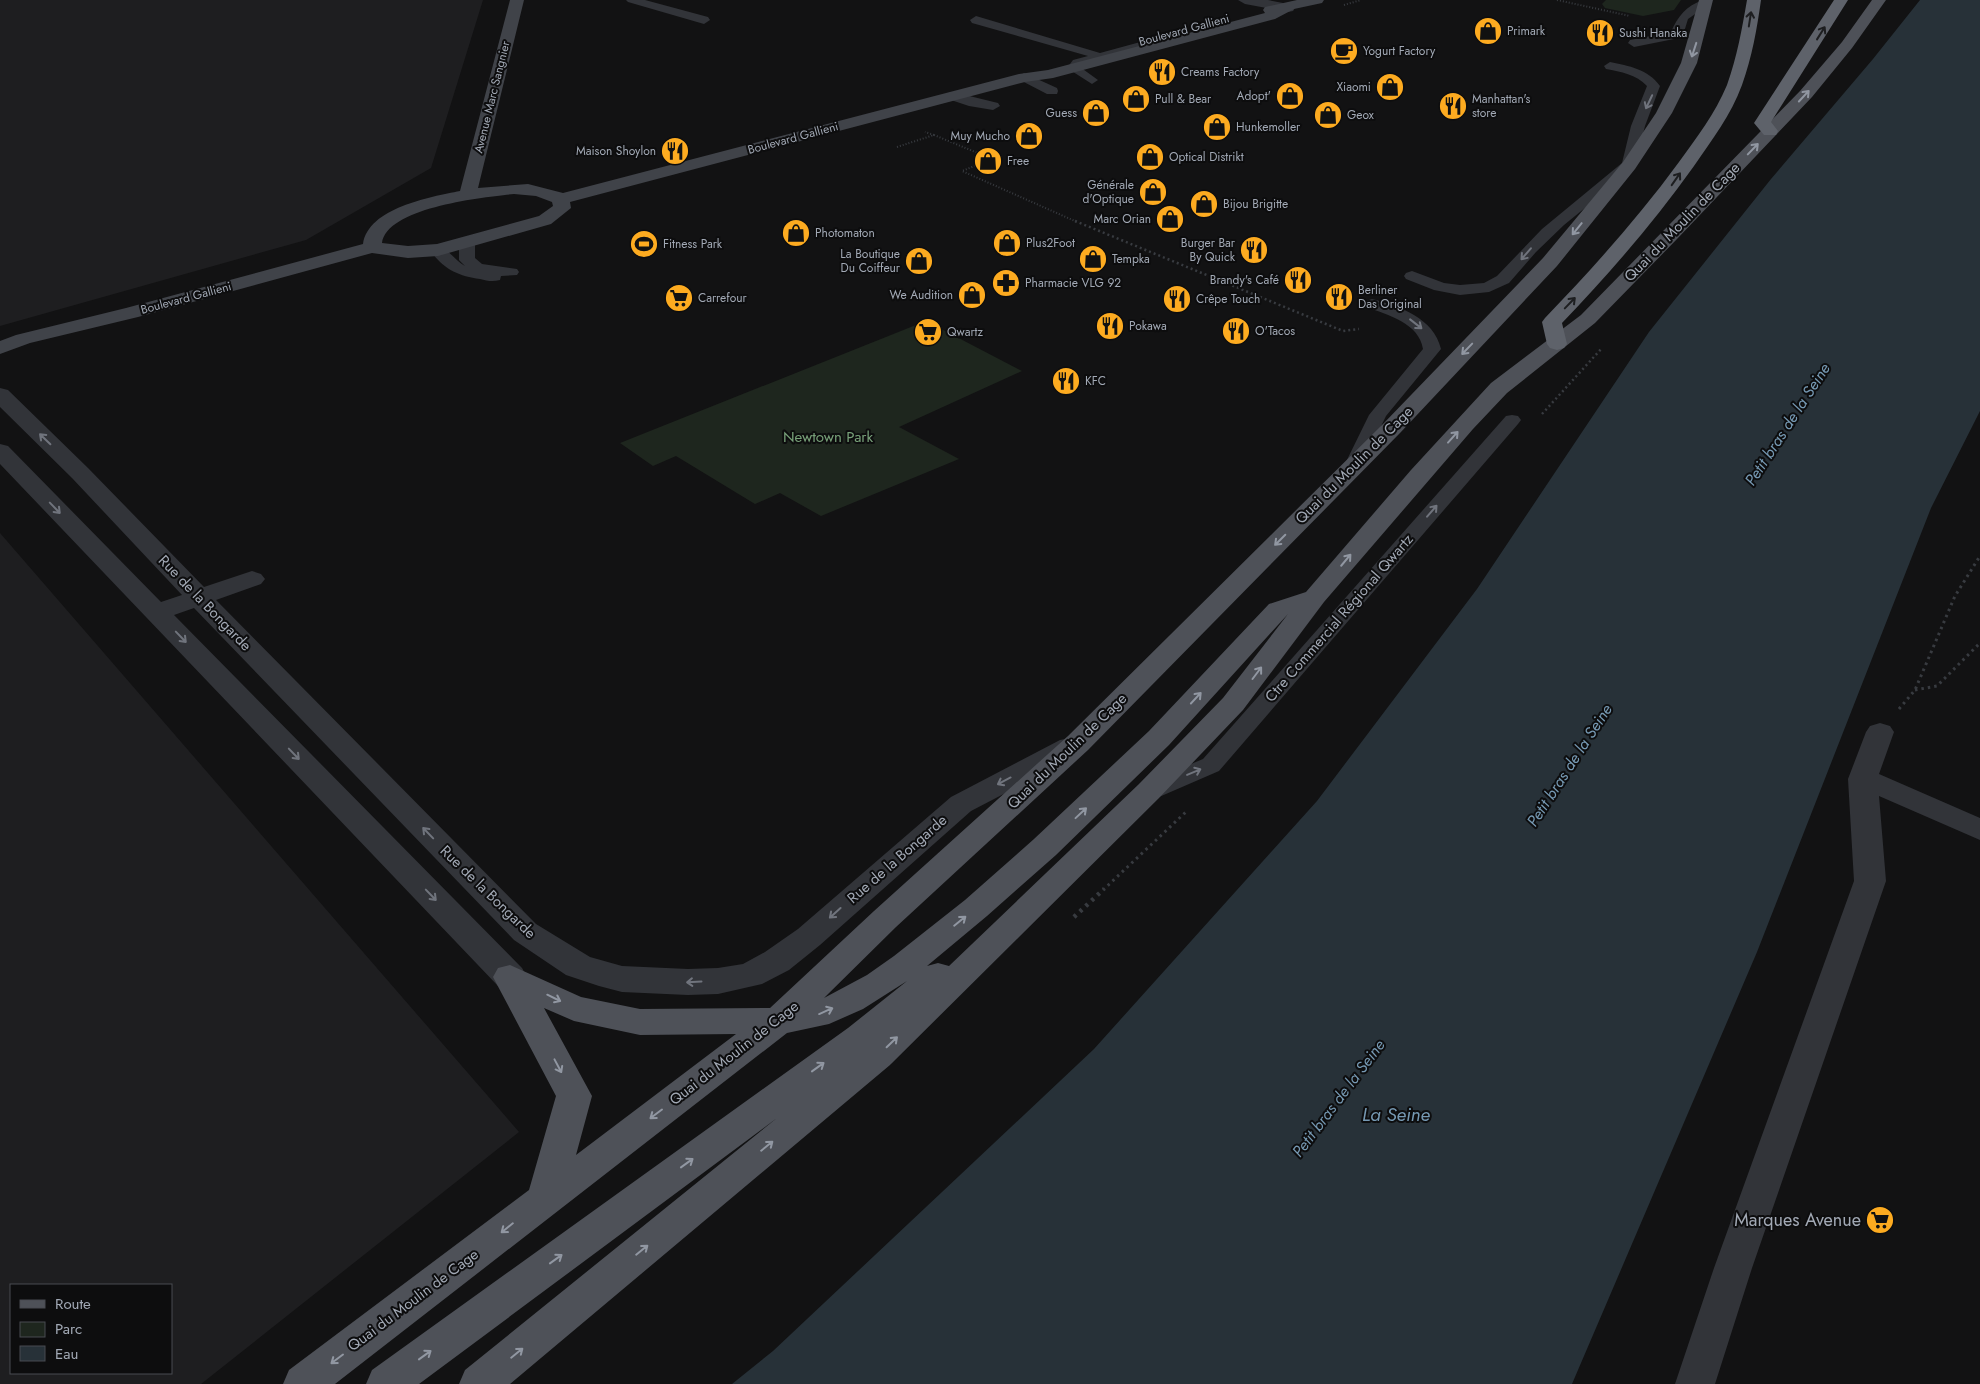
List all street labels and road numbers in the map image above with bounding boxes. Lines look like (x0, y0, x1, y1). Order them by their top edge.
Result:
street label: Boulevard Gallieni (1137, 9, 1231, 51)
street label: Avenue Marc Sangnier (469, 38, 515, 155)
street label: Boulevard Gallieni (746, 117, 840, 159)
street label: Quai du Moulin de Cage (1619, 157, 1745, 287)
street label: Boulevard Gallieni (139, 277, 233, 319)
street label: Quai du Moulin de Cage (1290, 401, 1418, 529)
street label: Ctre Commercial Régional Qwartz (1260, 529, 1418, 707)
street label: Rue de la Bongarde (153, 550, 257, 656)
street label: Quai du Moulin de Cage (1002, 688, 1132, 814)
street label: Rue de la Bongarde (842, 809, 952, 909)
street label: Rue de la Bongarde (435, 840, 541, 944)
street label: Quai du Moulin de Cage (665, 995, 804, 1111)
street label: Quai du Moulin de Cage (343, 1243, 483, 1357)

